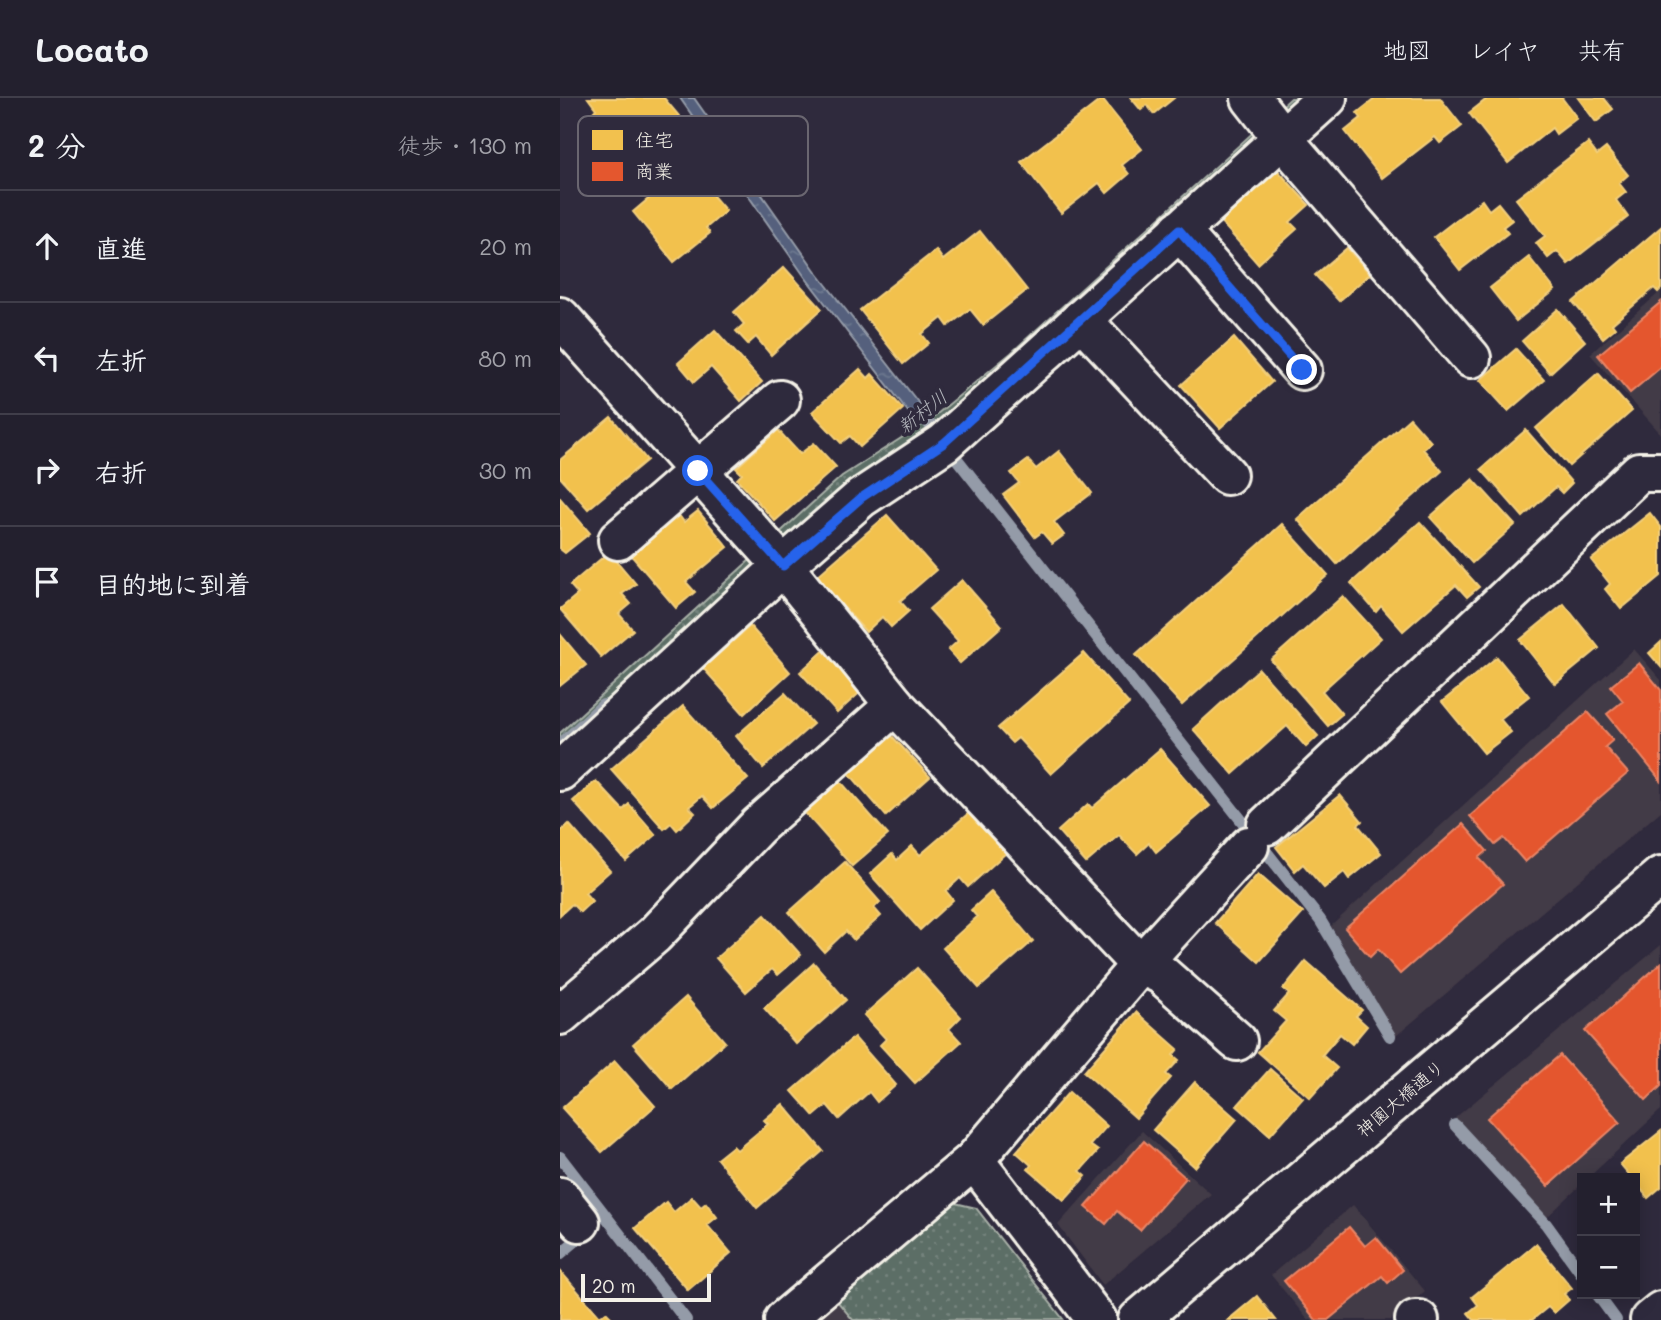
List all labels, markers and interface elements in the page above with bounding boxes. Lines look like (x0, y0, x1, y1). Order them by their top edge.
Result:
text: Locato (35, 27, 149, 70)
text: 地図 (1383, 34, 1431, 65)
text: レイヤ (1469, 34, 1540, 65)
text: 共有 (1578, 34, 1626, 65)
legend (578, 116, 808, 196)
text: 2 分 (28, 125, 86, 165)
text: 住宅 (635, 127, 673, 152)
text: 徒歩 · 130 m (398, 130, 532, 160)
text: 商業 (635, 158, 673, 183)
icon: ahead (28, 227, 66, 265)
text: 直進 (95, 231, 147, 265)
text: 20 m (479, 231, 532, 261)
icon: left (28, 339, 66, 377)
text: 左折 (95, 343, 147, 377)
text: 80 m (478, 343, 532, 373)
route end (1286, 354, 1317, 385)
water label: 新村川 (892, 384, 952, 438)
icon: right (28, 451, 66, 489)
text: 右折 (95, 455, 147, 489)
text: 30 m (479, 455, 532, 485)
route start (682, 455, 713, 486)
icon: arrive (28, 563, 66, 601)
text: 目的地に到着 (95, 567, 251, 601)
street label: 神園大橋通り (1351, 1054, 1449, 1142)
map controls (1577, 1173, 1640, 1299)
button: + (1577, 1173, 1640, 1236)
button: − (1577, 1236, 1640, 1299)
scale bar (581, 1271, 710, 1303)
text: 20 m (592, 1273, 636, 1298)

